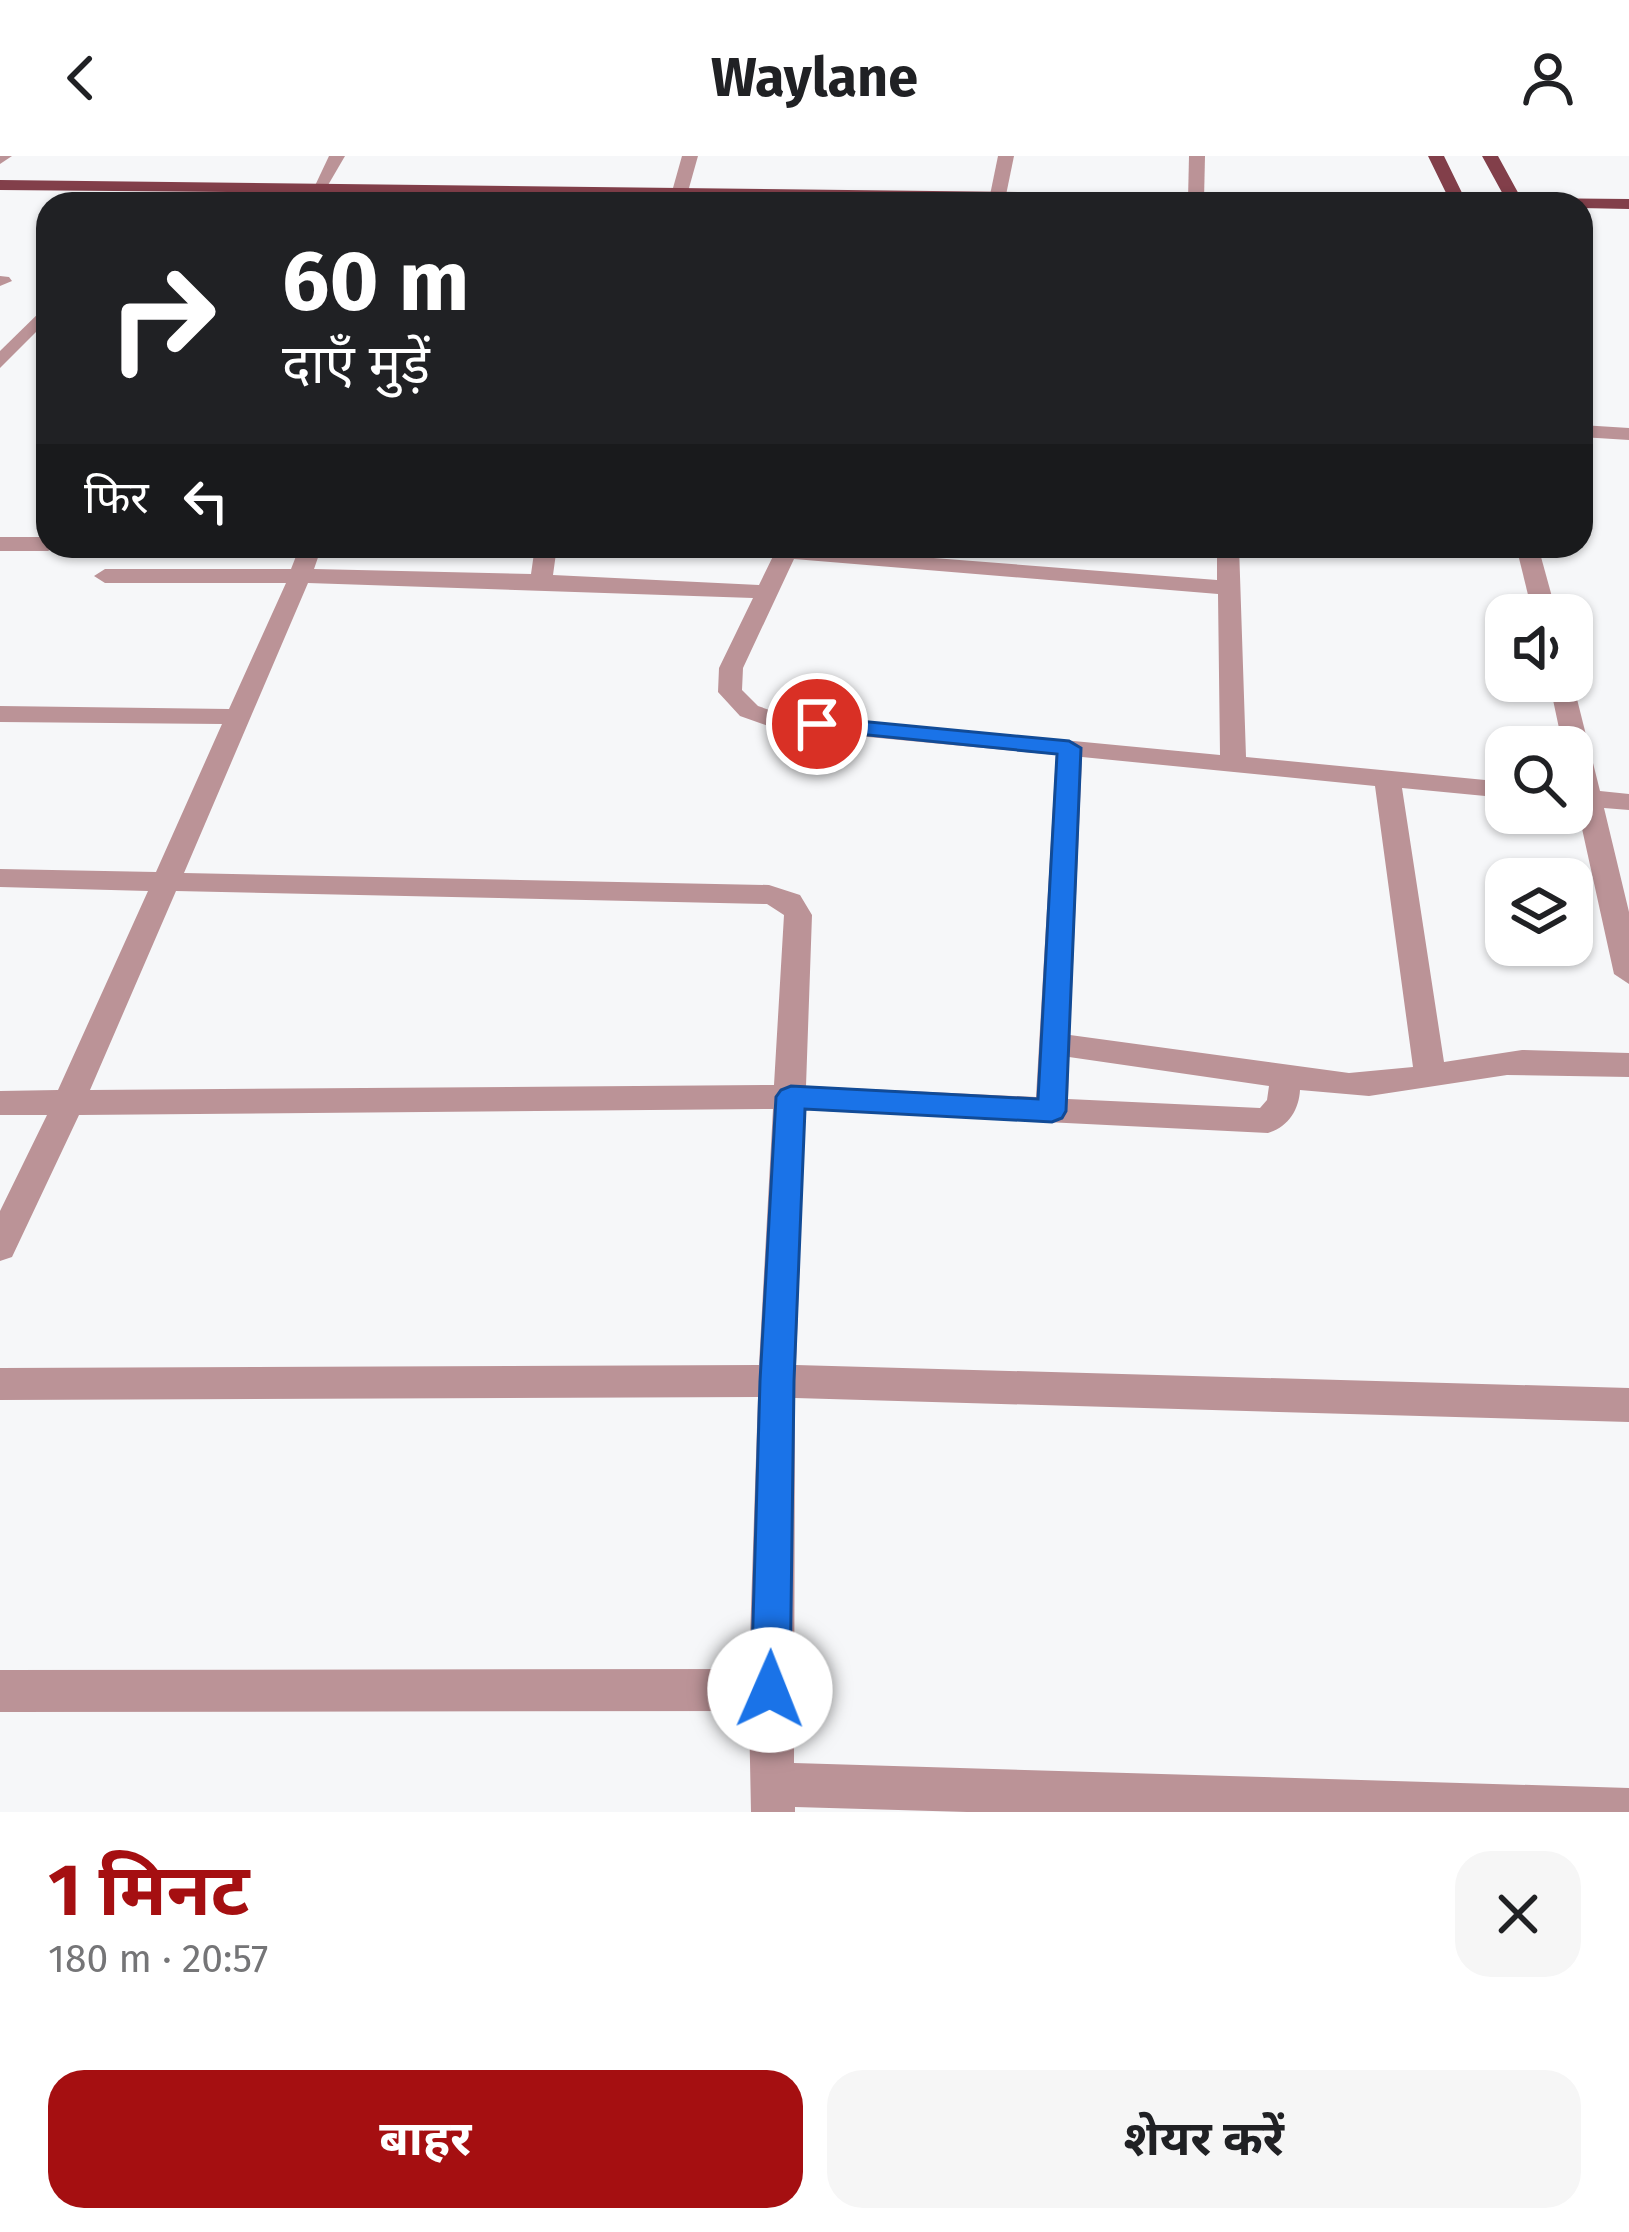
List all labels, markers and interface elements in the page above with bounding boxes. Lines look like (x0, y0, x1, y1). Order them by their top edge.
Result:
icon: back (48, 45, 114, 111)
icon: person (1515, 45, 1581, 111)
text: Waylane (711, 46, 918, 110)
text: 60 m (282, 231, 469, 332)
icon: right (84, 240, 240, 396)
text: दाएँ मुड़ें (282, 333, 430, 397)
icon: left (173, 468, 239, 534)
text: फिर (84, 471, 149, 525)
map controls (1485, 594, 1593, 966)
button: sound (1485, 594, 1593, 702)
pin (766, 673, 868, 775)
icon: arrive (784, 691, 850, 757)
button: search (1485, 726, 1593, 834)
button: layers (1485, 858, 1593, 966)
position arrow (707, 1627, 833, 1753)
text: 1 मिनट (48, 1848, 250, 1934)
button: close (1455, 1851, 1581, 1977)
text: 180 m · 20:57 (48, 1936, 268, 1982)
button: बाहर (48, 2070, 803, 2208)
button: शेयर करें (827, 2070, 1581, 2208)

